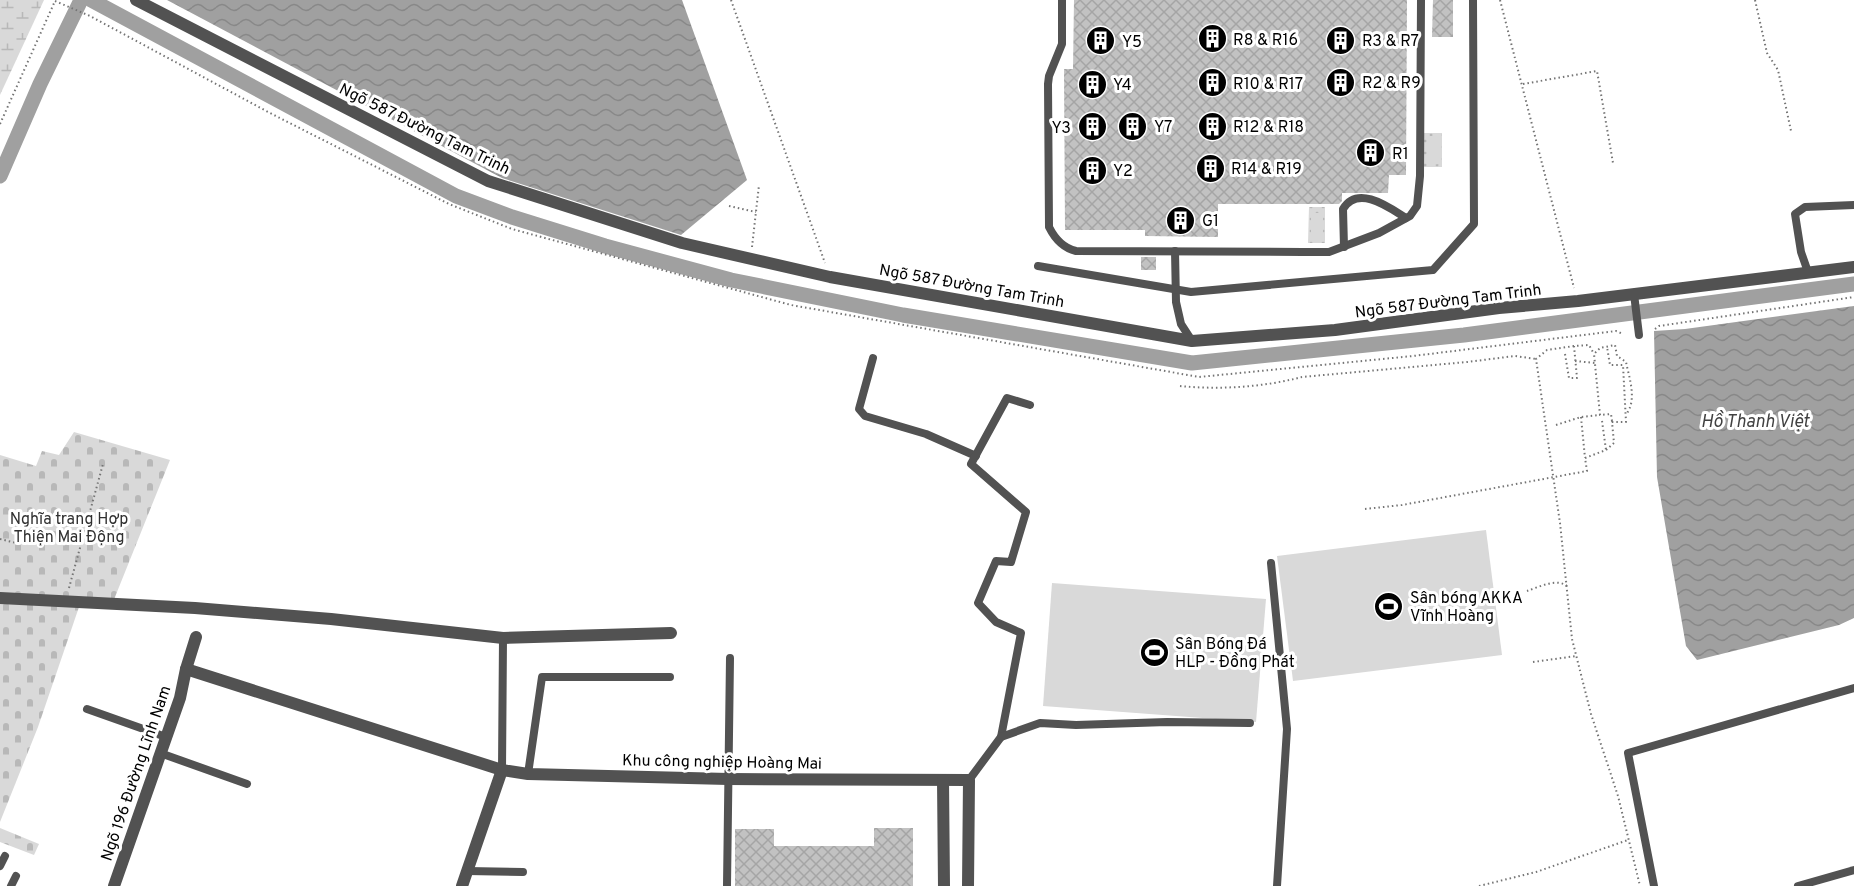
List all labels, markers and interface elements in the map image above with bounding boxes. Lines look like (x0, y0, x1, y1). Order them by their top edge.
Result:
building icon: R8 & R16 (1196, 23, 1228, 55)
building icon: R3 & R7 (1325, 24, 1357, 56)
building icon: Y5 (1085, 25, 1117, 57)
place label: R8 & R16 (1233, 31, 1298, 51)
place label: R3 & R7 (1362, 32, 1419, 52)
place label: Y5 (1122, 33, 1142, 53)
building icon: R2 & R9 (1325, 66, 1357, 98)
building icon: R10 & R17 (1196, 67, 1228, 99)
building icon: Y4 (1076, 68, 1108, 100)
place label: R2 & R9 (1362, 74, 1421, 94)
place label: R10 & R17 (1233, 75, 1303, 95)
place label: Y4 (1113, 76, 1132, 96)
street label: Ngõ 587 Đường Tam Trinh (335, 80, 513, 180)
building icon: Y7 (1117, 110, 1149, 142)
building icon: R12 & R18 (1196, 110, 1228, 142)
building icon: Y3 (1076, 111, 1108, 143)
place label: Y7 (1154, 118, 1172, 138)
place label: R12 & R18 (1233, 118, 1304, 138)
place label: Y3 (1052, 119, 1071, 139)
building icon: R1 (1355, 137, 1387, 169)
place label: R1 (1392, 145, 1409, 165)
building icon: R14 & R19 (1194, 152, 1226, 184)
building icon: Y2 (1076, 154, 1108, 186)
place label: R14 & R19 (1231, 160, 1302, 180)
place label: Y2 (1113, 162, 1133, 182)
building icon: G1 (1165, 204, 1197, 236)
place label: G1 (1202, 212, 1219, 232)
street label: Ngõ 587 Đường Tam Trinh (877, 261, 1066, 313)
street label: Ngõ 587 Đường Tam Trinh (1354, 281, 1543, 323)
water label: Hồ Thanh Việt (1701, 410, 1811, 434)
park label: Nghĩa trang Hợp Thiện Mai Động (10, 510, 128, 548)
place label: Sân bóng AKKA Vĩnh Hoàng (1410, 589, 1523, 627)
sports icon: Sân bóng AKKA Vĩnh Hoàng (1373, 590, 1405, 622)
place label: Sân Bóng Đá HLP - Đồng Phát (1175, 635, 1295, 673)
sports icon: Sân Bóng Đá HLP - Đồng Phát (1138, 636, 1170, 668)
street label: Ngõ 196 Đường Lĩnh Nam (97, 683, 176, 864)
street label: Khu công nghiệp Hoàng Mai (622, 751, 822, 775)

